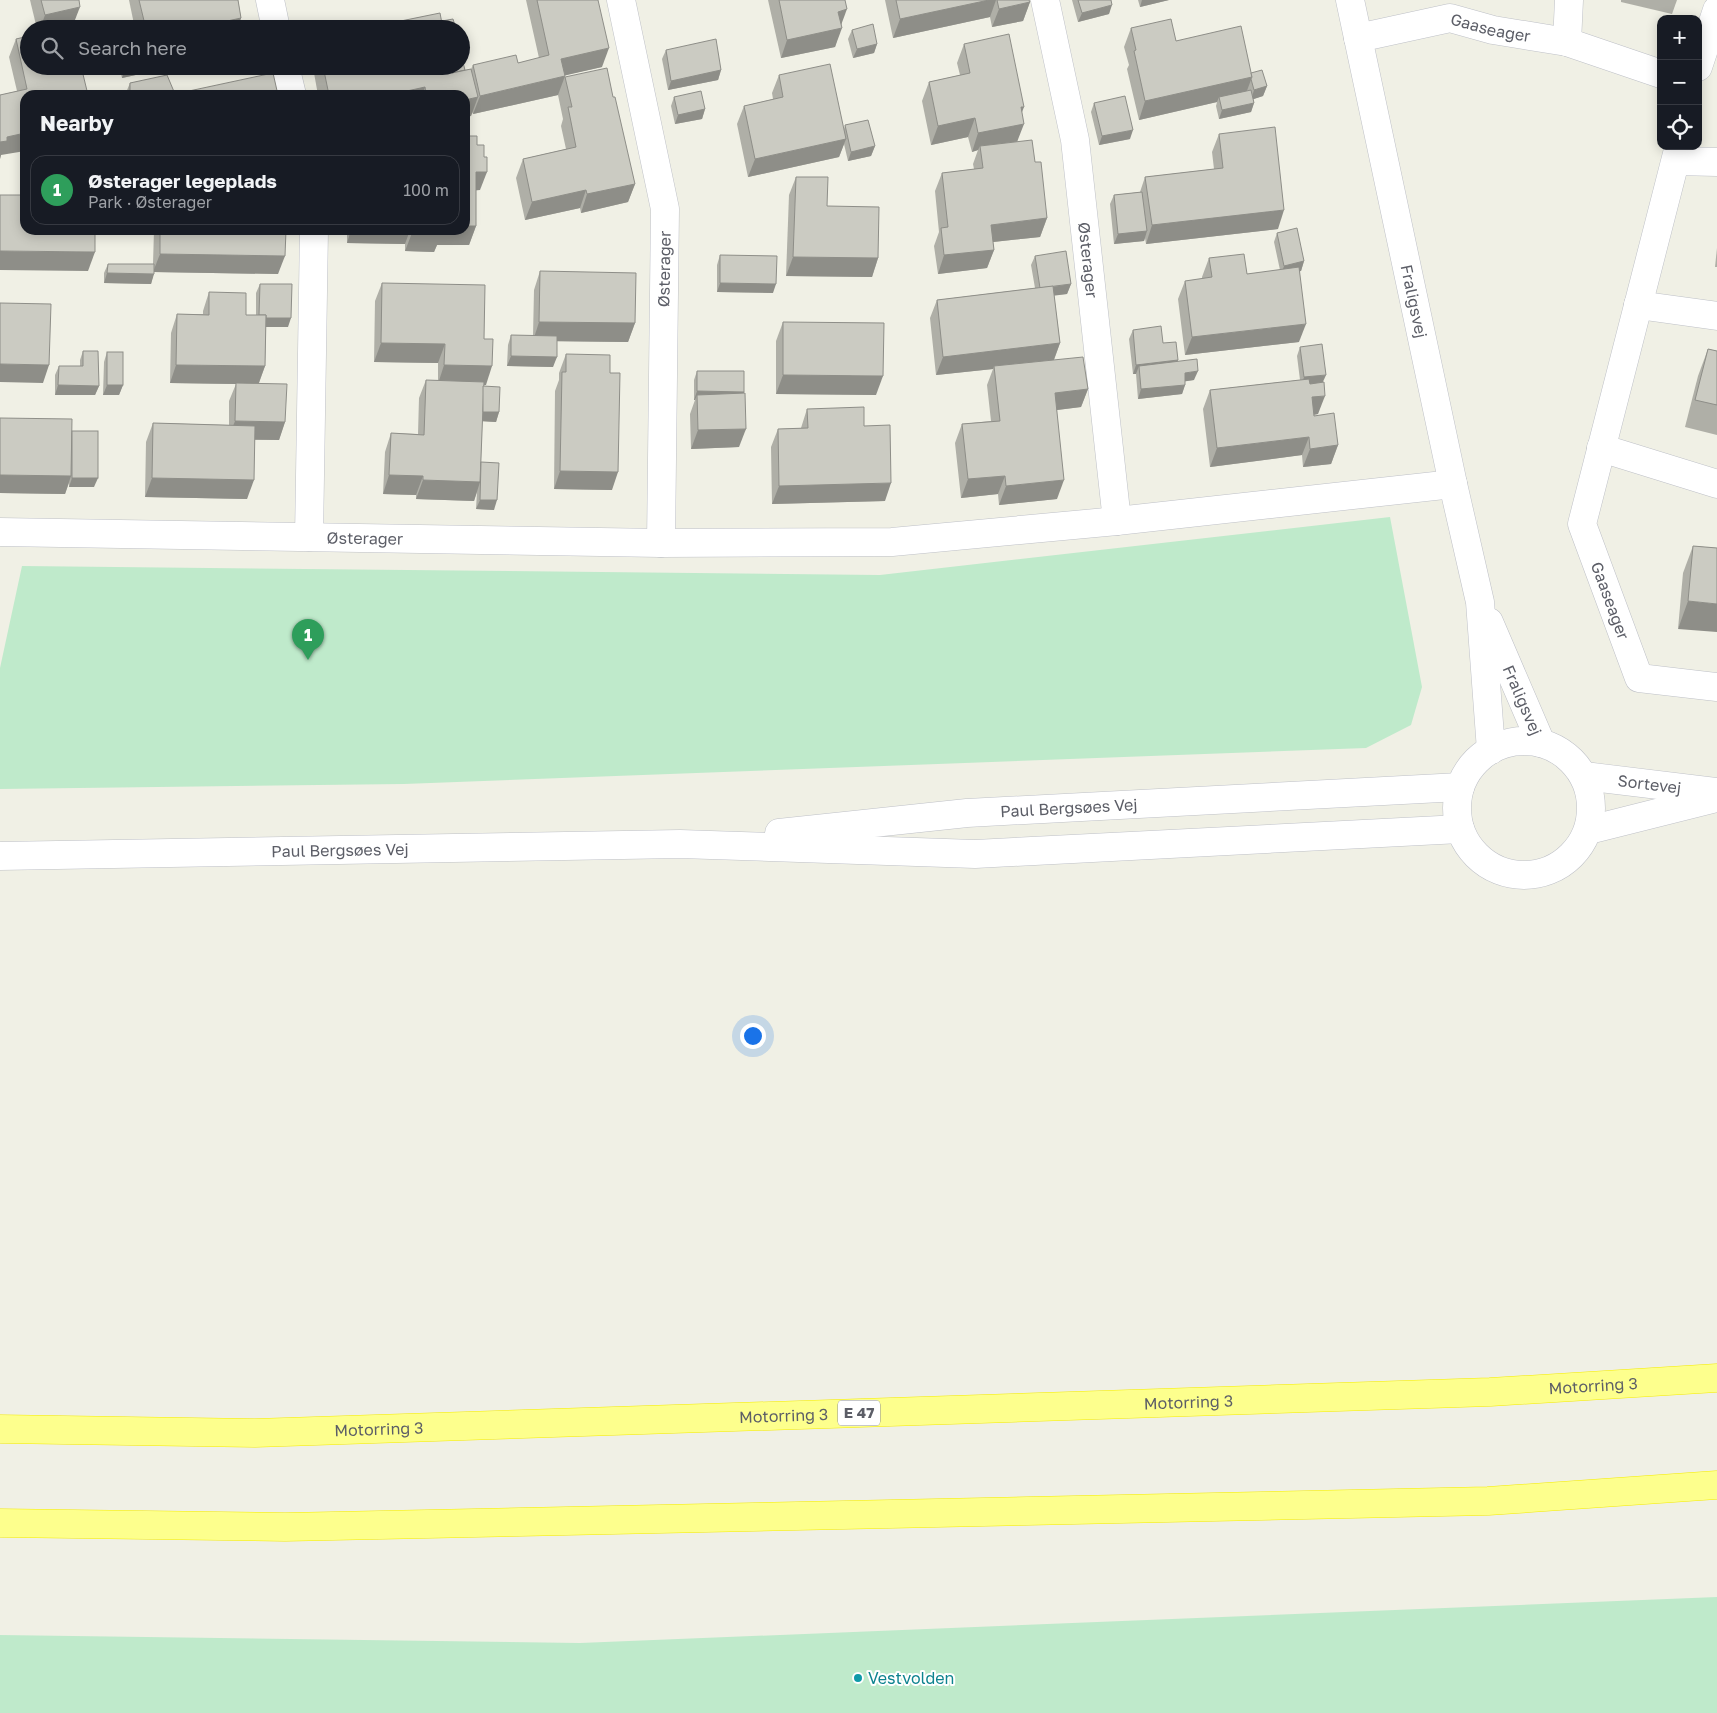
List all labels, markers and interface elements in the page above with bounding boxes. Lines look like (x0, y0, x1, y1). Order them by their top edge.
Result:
street label: Gaaseager (1448, 9, 1532, 46)
map controls (1657, 15, 1702, 150)
button: + (1657, 15, 1702, 60)
search box (20, 20, 470, 75)
icon: search (38, 34, 66, 62)
text: Search here (78, 36, 187, 59)
button: − (1657, 60, 1702, 105)
button: locate (1657, 105, 1702, 150)
text: Nearby (40, 110, 114, 136)
text: Østerager legeplads (88, 169, 277, 192)
text: 1 (53, 180, 61, 200)
text: 100 m (403, 180, 449, 200)
text: Park · Østerager (88, 192, 212, 212)
street label: Østerager (1074, 221, 1102, 299)
street label: Østerager (653, 231, 675, 307)
street label: Fraligsvej (1397, 263, 1432, 340)
street label: Østerager (327, 527, 403, 549)
street label: Gaaseager (1587, 559, 1634, 642)
pin: 1 (292, 619, 324, 660)
street label: Fraligsvej (1499, 662, 1546, 738)
street label: Sortevej (1617, 770, 1683, 798)
street label: Paul Bergsøes Vej (1000, 794, 1138, 821)
street label: Paul Bergsøes Vej (271, 839, 409, 861)
your location (740, 1023, 766, 1049)
street label: Motorring 3 (1548, 1373, 1638, 1398)
street label: Motorring 3 (1144, 1391, 1233, 1413)
road number: E 47 (838, 1400, 880, 1426)
street label: Motorring 3 (739, 1404, 829, 1427)
street label: Motorring 3 (334, 1417, 424, 1440)
place label: Vestvolden (868, 1668, 954, 1688)
marker: Vestvolden (852, 1672, 864, 1684)

